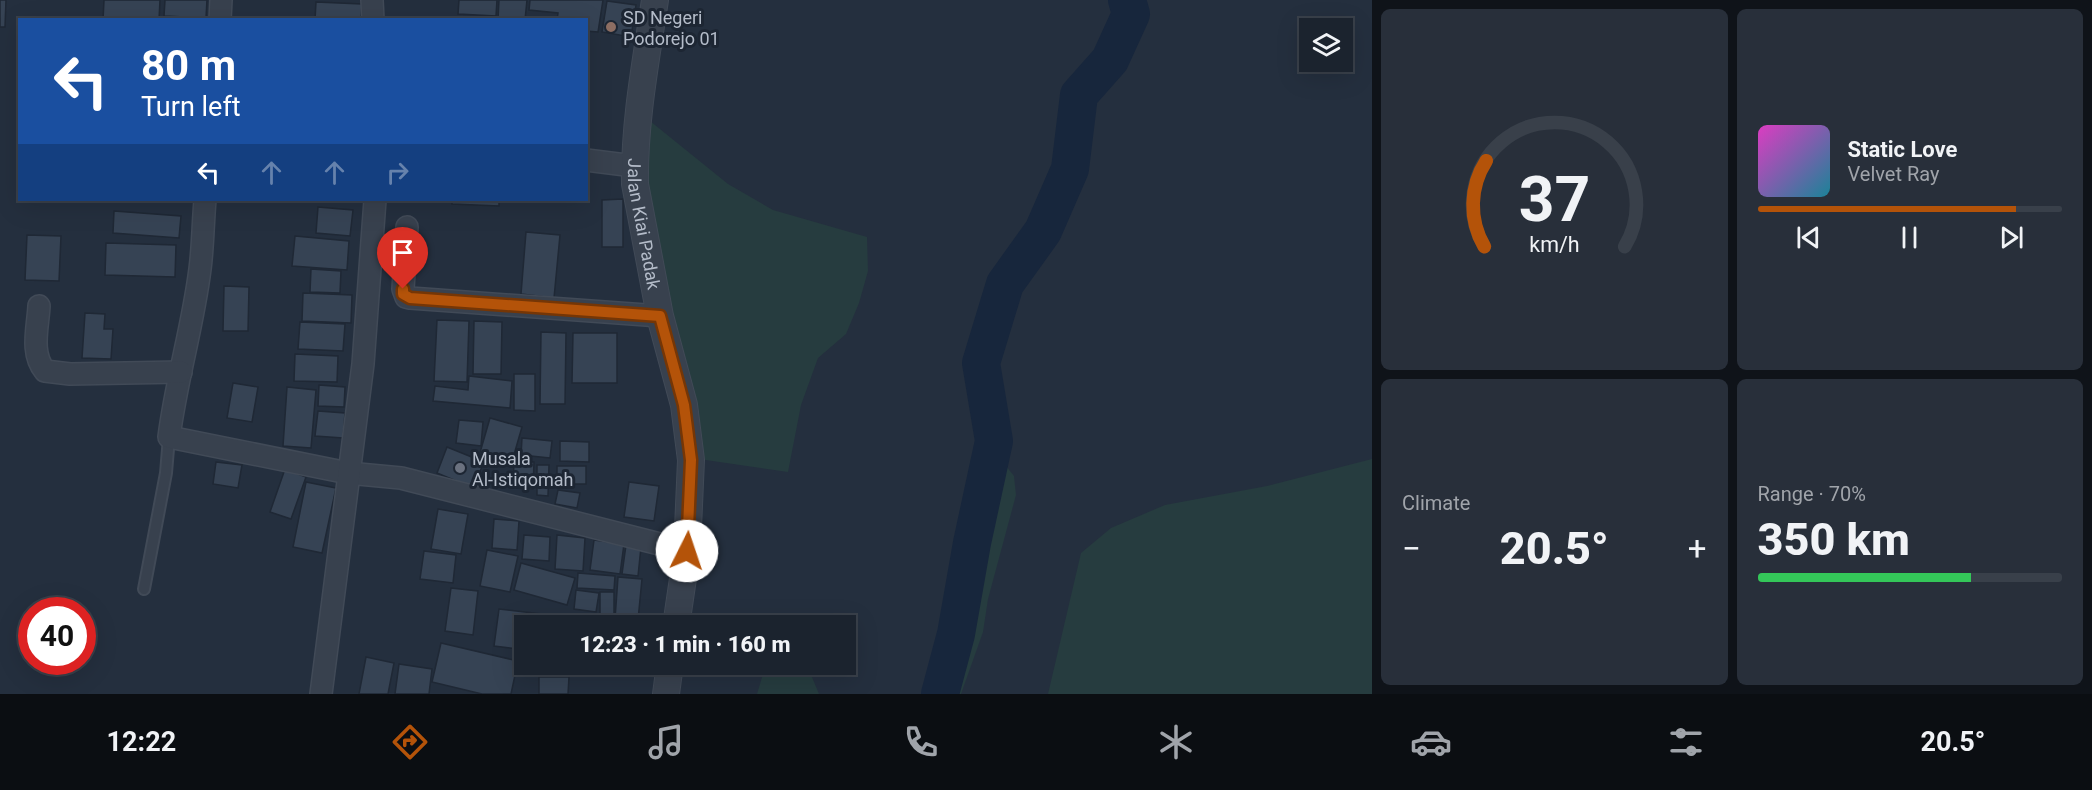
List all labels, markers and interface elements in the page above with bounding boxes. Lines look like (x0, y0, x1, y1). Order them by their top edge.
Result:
place label: SD Negeri Podorejo 01 (623, 7, 720, 49)
map controls (1299, 18, 1353, 72)
button: layers (1299, 18, 1353, 72)
marker: SD Negeri Podorejo 01 (604, 20, 618, 34)
text: 80 m (141, 41, 236, 90)
icon: left (42, 42, 120, 120)
text: Turn left (141, 91, 241, 123)
text: Static Love (1848, 137, 1958, 162)
icon: left (192, 156, 225, 189)
icon: ahead (255, 156, 288, 189)
icon: ahead (318, 156, 351, 189)
icon: right (381, 156, 414, 189)
street label: Jalan Kiai Padak (624, 158, 665, 292)
text: Velvet Ray (1848, 162, 1939, 186)
text: 37 (1518, 163, 1590, 236)
icon: previous (1792, 221, 1825, 254)
icon: pause (1893, 221, 1926, 254)
icon: next (1995, 221, 2028, 254)
pin (377, 227, 428, 289)
text: km/h (1529, 232, 1579, 257)
icon: arrive (386, 236, 419, 269)
place label: Musala Al-Istiqomah (472, 448, 574, 490)
marker: Musala Al-Istiqomah (453, 461, 467, 475)
text: Range · 70% (1758, 482, 1866, 506)
text: Climate (1402, 491, 1470, 515)
text: 350 km (1758, 513, 1910, 566)
position arrow (655, 519, 719, 583)
text: 20.5° (1500, 522, 1609, 575)
text: − (1402, 529, 1421, 568)
text: + (1688, 529, 1706, 568)
speed limit sign: 40 (18, 597, 96, 675)
text: 12:23 · 1 min · 160 m (580, 632, 790, 657)
icon: directions (389, 721, 431, 763)
icon: music (645, 721, 687, 763)
icon: phone (900, 721, 942, 763)
icon: climate (1155, 721, 1197, 763)
icon: car (1410, 721, 1452, 763)
icon: filters (1665, 721, 1707, 763)
text: 12:22 (107, 726, 176, 758)
text: 20.5° (1920, 726, 1985, 758)

